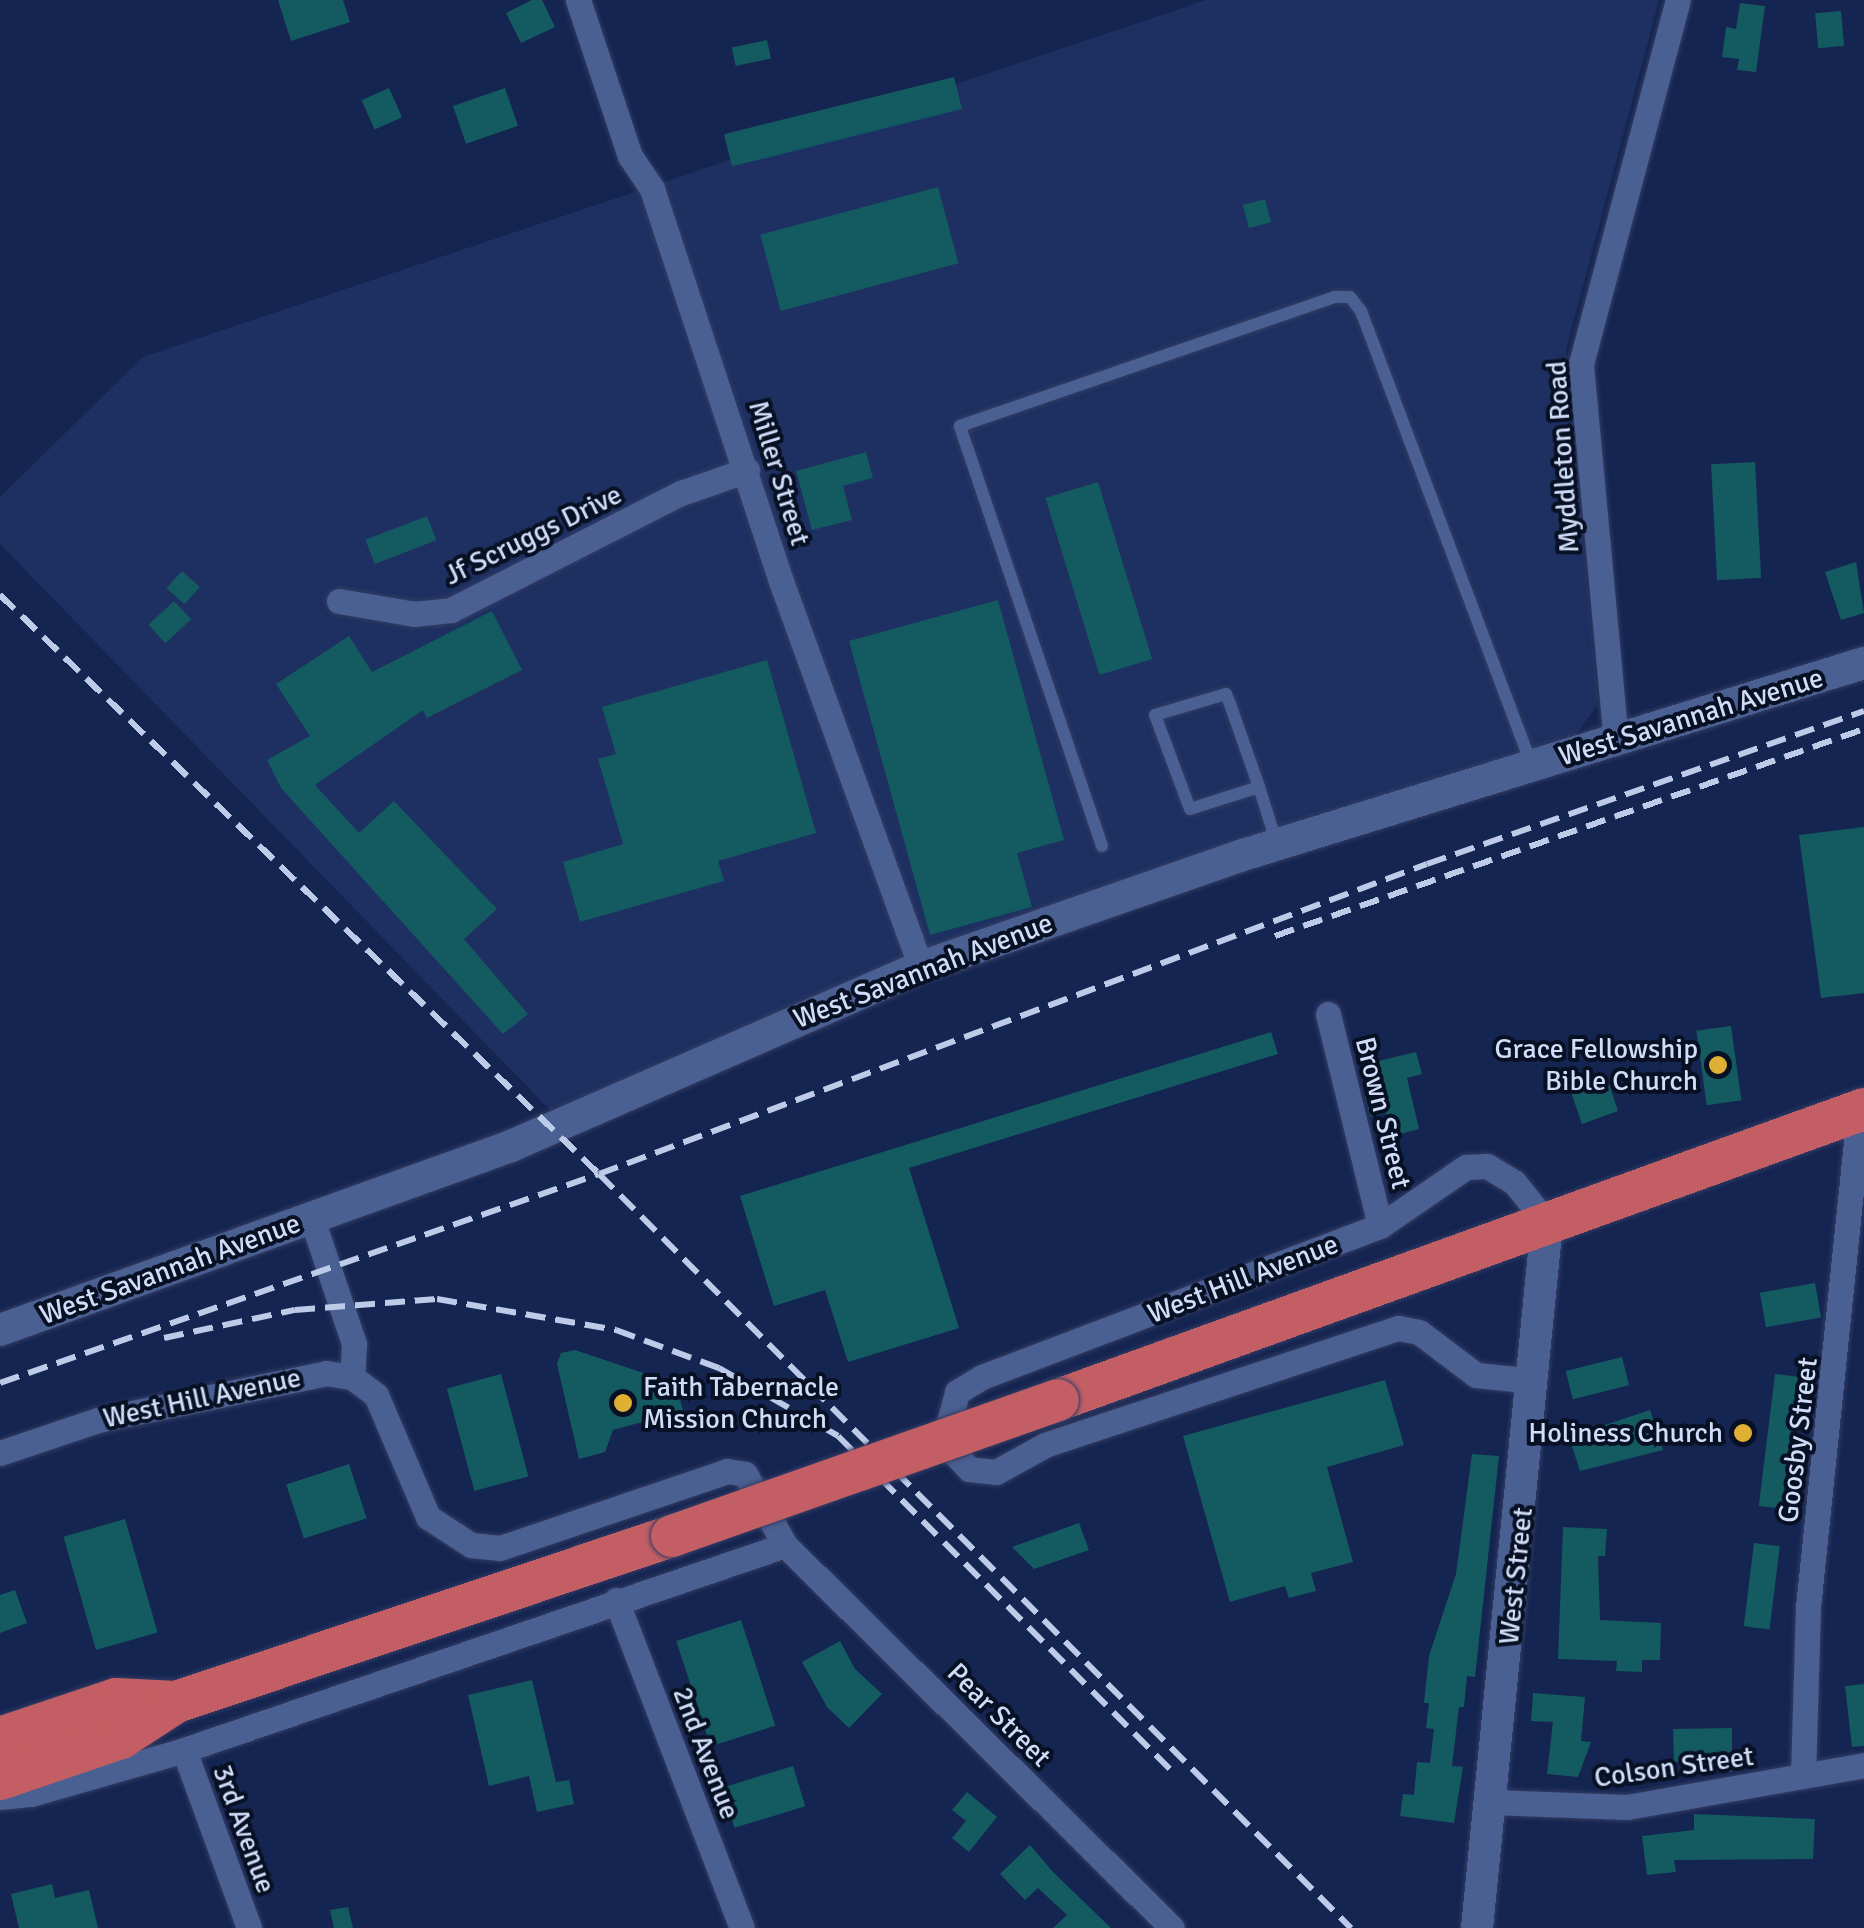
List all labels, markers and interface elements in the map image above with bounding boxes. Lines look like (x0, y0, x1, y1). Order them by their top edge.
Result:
street label: Myddleton Road (1540, 360, 1586, 554)
street label: Miller Street (741, 397, 817, 549)
street label: Jf Scruggs Drive (439, 478, 627, 592)
street label: West Savannah Avenue (1555, 661, 1827, 773)
street label: West Savannah Avenue (789, 906, 1057, 1036)
place label: Grace Fellowship Bible Church (1494, 1032, 1698, 1098)
street label: Brown Street (1348, 1034, 1418, 1192)
marker: Grace Fellowship Bible Church (1707, 1054, 1729, 1076)
street label: West Savannah Avenue (35, 1206, 305, 1332)
street label: West Hill Avenue (1143, 1227, 1343, 1331)
street label: Goosby Street (1771, 1355, 1825, 1525)
street label: West Hill Avenue (100, 1361, 304, 1435)
place label: Faith Tabernacle Mission Church (643, 1370, 839, 1436)
marker: Faith Tabernacle Mission Church (612, 1392, 634, 1414)
place label: Holiness Church (1528, 1416, 1723, 1450)
marker: Holiness Church (1732, 1422, 1754, 1444)
street label: West Street (1492, 1506, 1540, 1646)
street label: Pear Street (940, 1656, 1058, 1774)
street label: 2nd Avenue (665, 1682, 747, 1824)
street label: Colson Street (1592, 1739, 1756, 1795)
street label: 3rd Avenue (205, 1760, 283, 1898)

